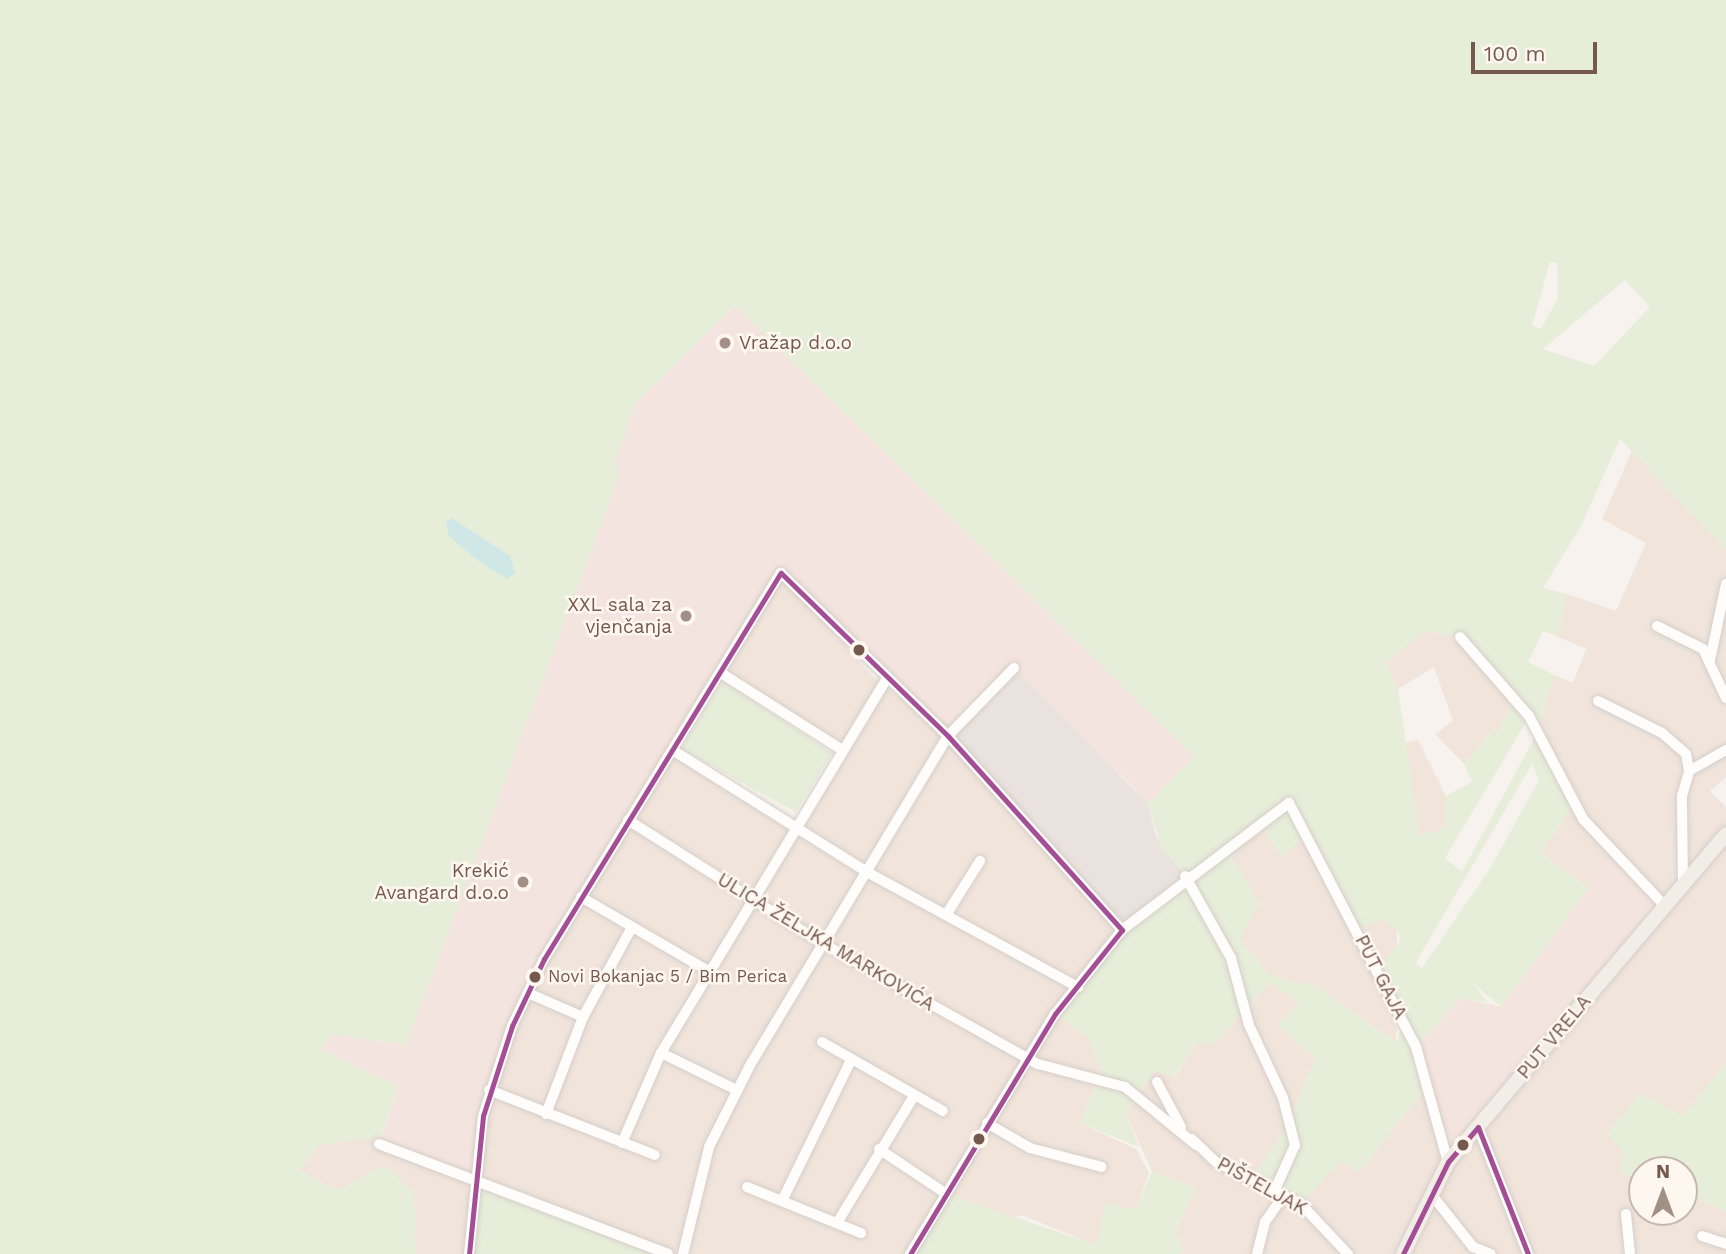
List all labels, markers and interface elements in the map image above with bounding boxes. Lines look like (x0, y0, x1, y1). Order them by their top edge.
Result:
scale bar (1474, 28, 1600, 72)
text: 100 m (1484, 41, 1546, 66)
place label: Vražap d.o.o (739, 332, 852, 354)
marker: Vražap d.o.o (717, 335, 733, 351)
place label: XXL sala za vjenčanja (567, 594, 672, 638)
marker: XXL sala za vjenčanja (678, 608, 694, 624)
unlabelled marker (852, 643, 866, 657)
place label: Krekić Avangard d.o.o (375, 860, 509, 904)
street label: ULICA ŽELJKA MARKOVIĆA (713, 868, 939, 1016)
marker: Krekić Avangard d.o.o (515, 874, 531, 890)
street label: PUT GAJA (1350, 931, 1412, 1023)
place label: Novi Bokanjac 5 / Bim Perica (548, 967, 787, 987)
marker: Novi Bokanjac 5 / Bim Perica (528, 970, 542, 984)
street label: PUT VRELA (1512, 990, 1596, 1084)
unlabelled marker (972, 1132, 986, 1146)
unlabelled marker (1456, 1138, 1470, 1152)
street label: PIŠTELJAK (1213, 1152, 1311, 1220)
north arrow (1628, 1156, 1698, 1226)
text: N (1656, 1160, 1670, 1183)

